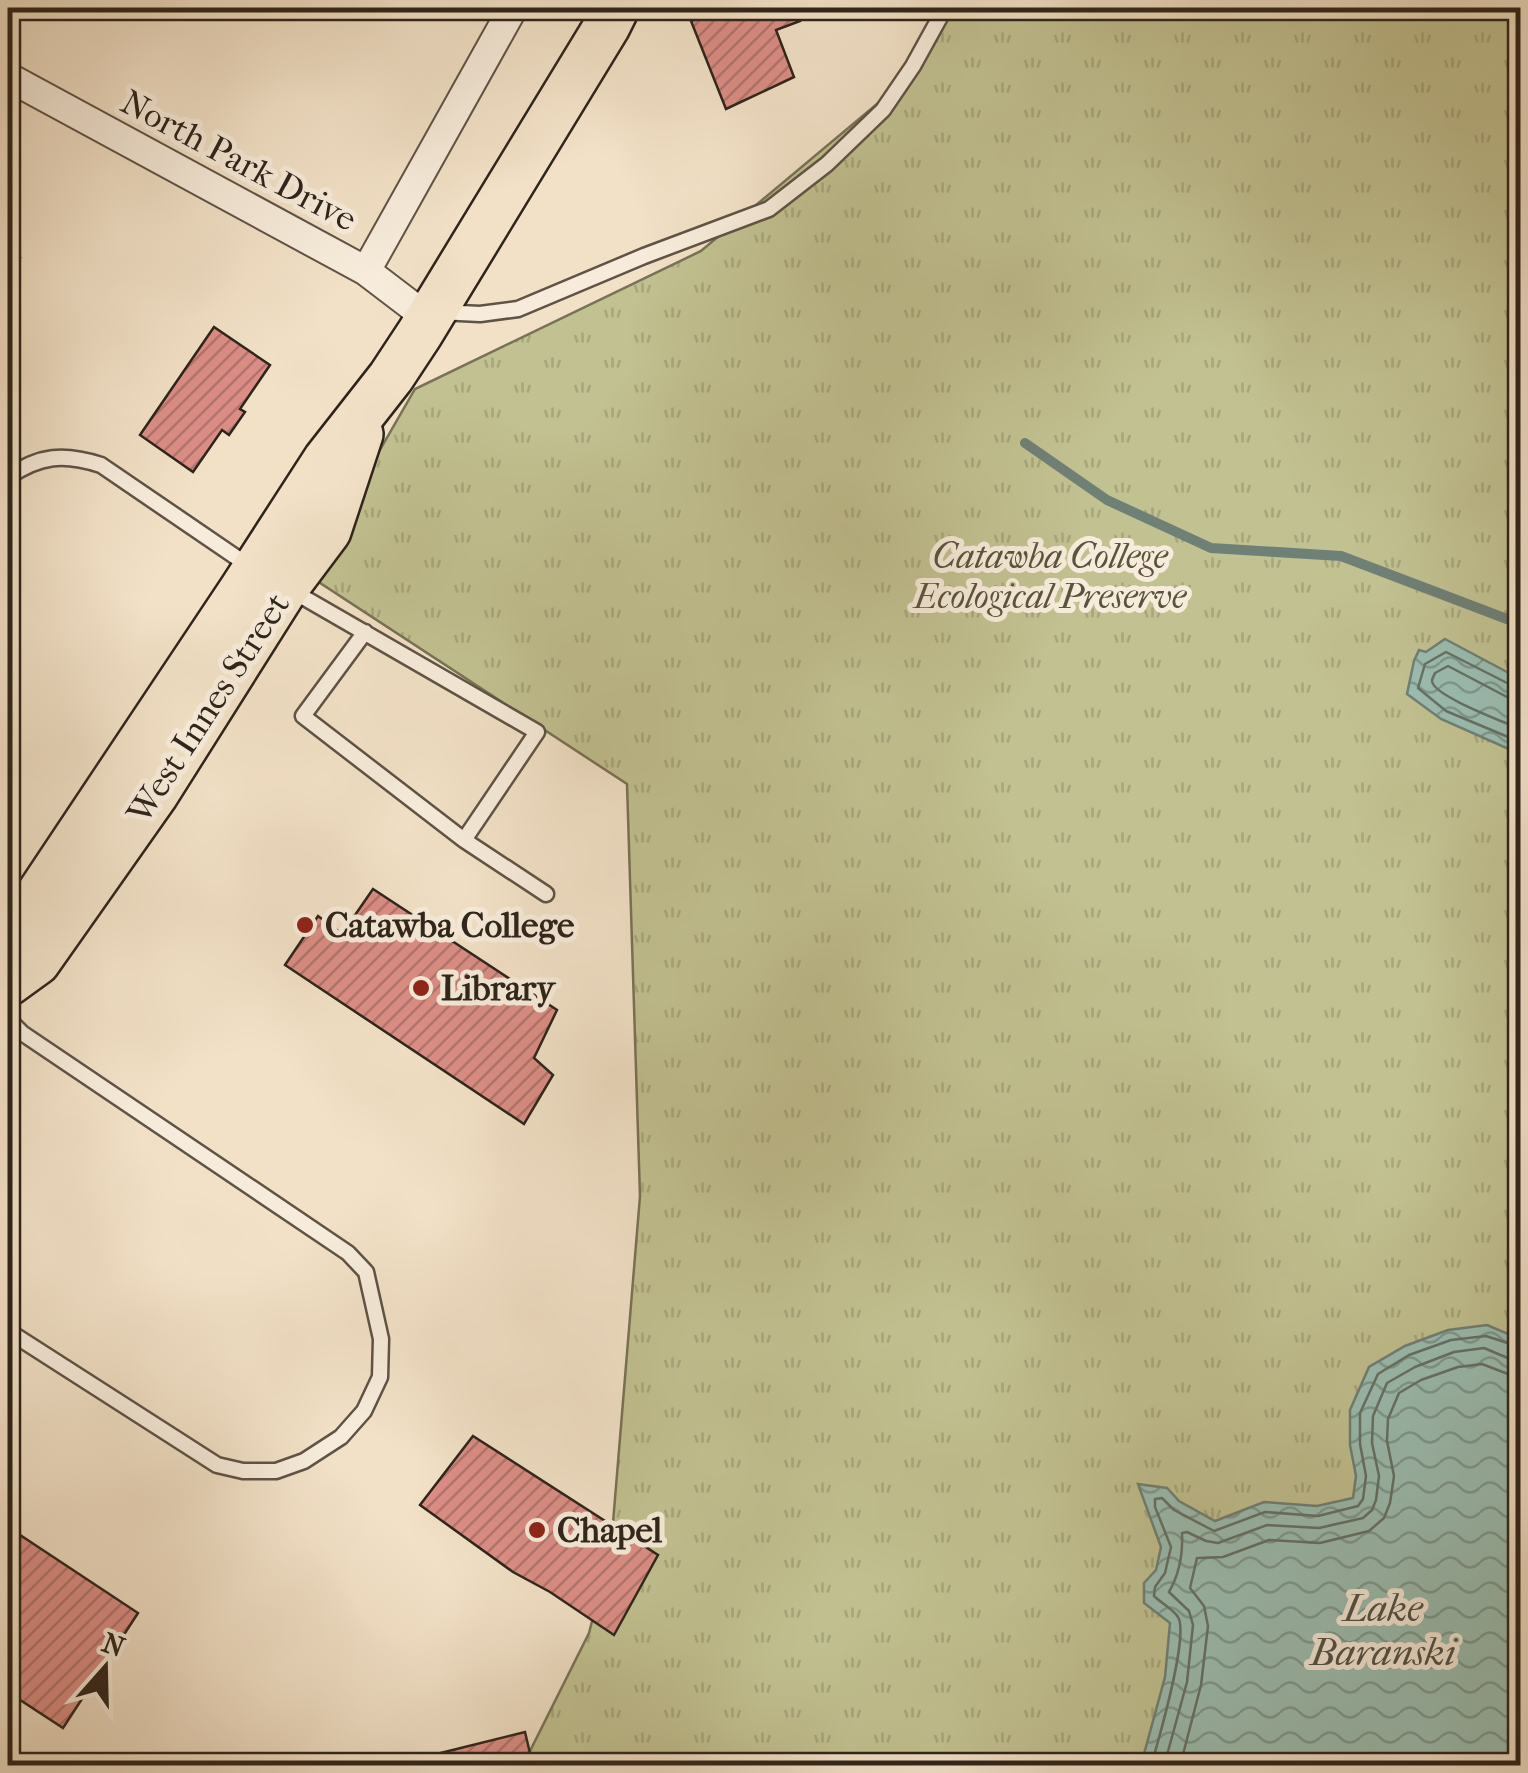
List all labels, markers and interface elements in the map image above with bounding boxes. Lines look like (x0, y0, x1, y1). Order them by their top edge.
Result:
street label: North Park Drive (114, 81, 363, 240)
park label: Catawba College Ecological Preserve (912, 536, 1187, 617)
street label: West Innes Street (118, 585, 298, 832)
place label: Catawba College (325, 905, 575, 946)
marker: Catawba College (294, 914, 316, 936)
place label: Library (441, 968, 557, 1009)
marker: Library (410, 977, 432, 999)
place label: Chapel (557, 1510, 663, 1551)
marker: Chapel (526, 1519, 548, 1541)
water label: Lake Baranski (1308, 1586, 1459, 1675)
north arrow (55, 1618, 155, 1718)
text: N (98, 1626, 130, 1664)

